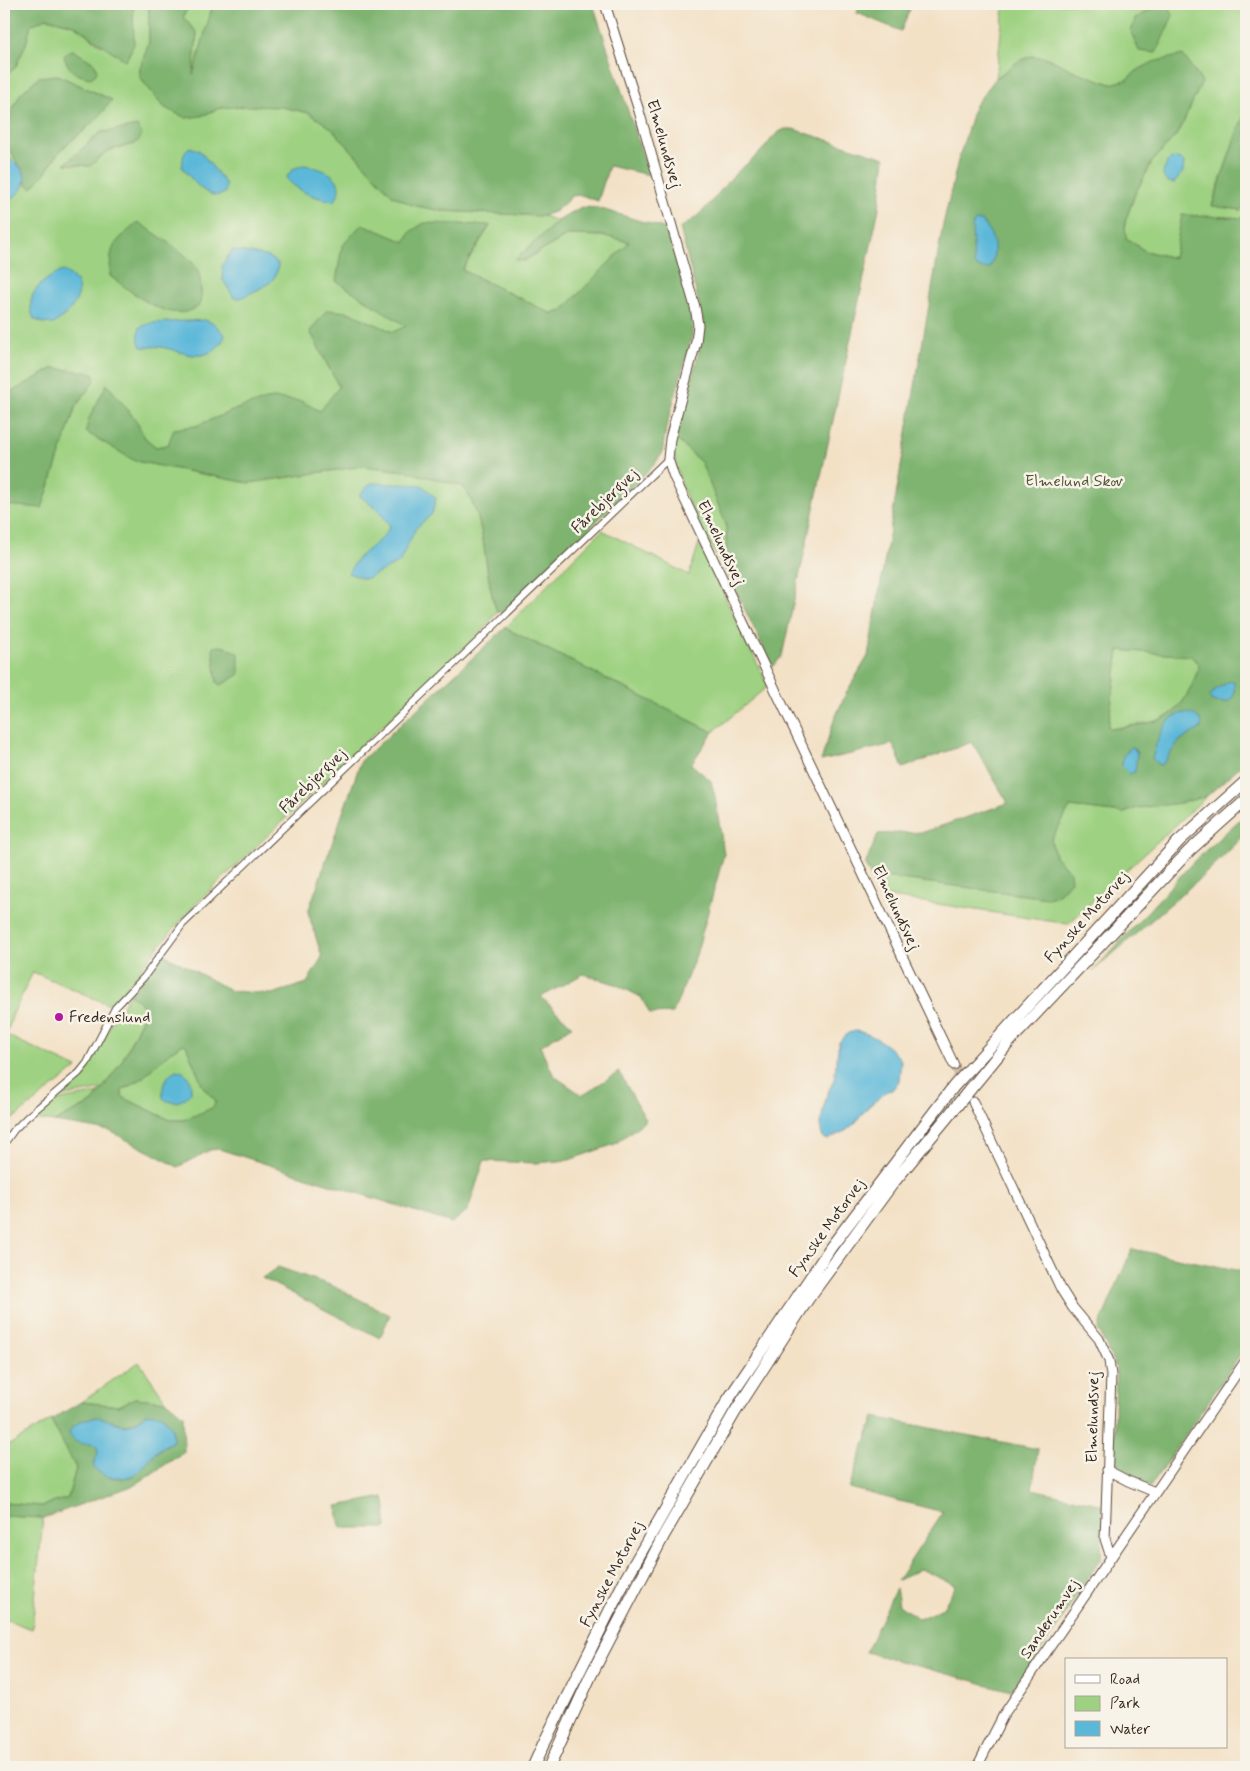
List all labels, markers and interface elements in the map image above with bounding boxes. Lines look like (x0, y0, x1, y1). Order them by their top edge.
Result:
street label: Elmelundsvej (641, 97, 687, 191)
street label: Fårebjergvej (567, 464, 644, 539)
park label: Elmelund Skov (1025, 471, 1124, 492)
street label: Elmelundsvej (692, 497, 750, 589)
street label: Fårebjergvej (275, 744, 352, 819)
street label: Elmelundsvej (867, 862, 925, 954)
street label: Fynske Motorvej (1040, 866, 1134, 968)
place label: Fredenslund (69, 1007, 150, 1028)
marker: Fredenslund (53, 1011, 65, 1023)
street label: Fynske Motorvej (784, 1174, 870, 1282)
street label: Elmelundsvej (1082, 1371, 1104, 1463)
street label: Fynske Motorvej (575, 1517, 649, 1631)
street label: Sanderumvej (1015, 1575, 1085, 1663)
legend (1065, 1658, 1228, 1748)
text: Road (1110, 1670, 1140, 1690)
text: Park (1110, 1694, 1140, 1714)
text: Water (1110, 1720, 1150, 1740)

